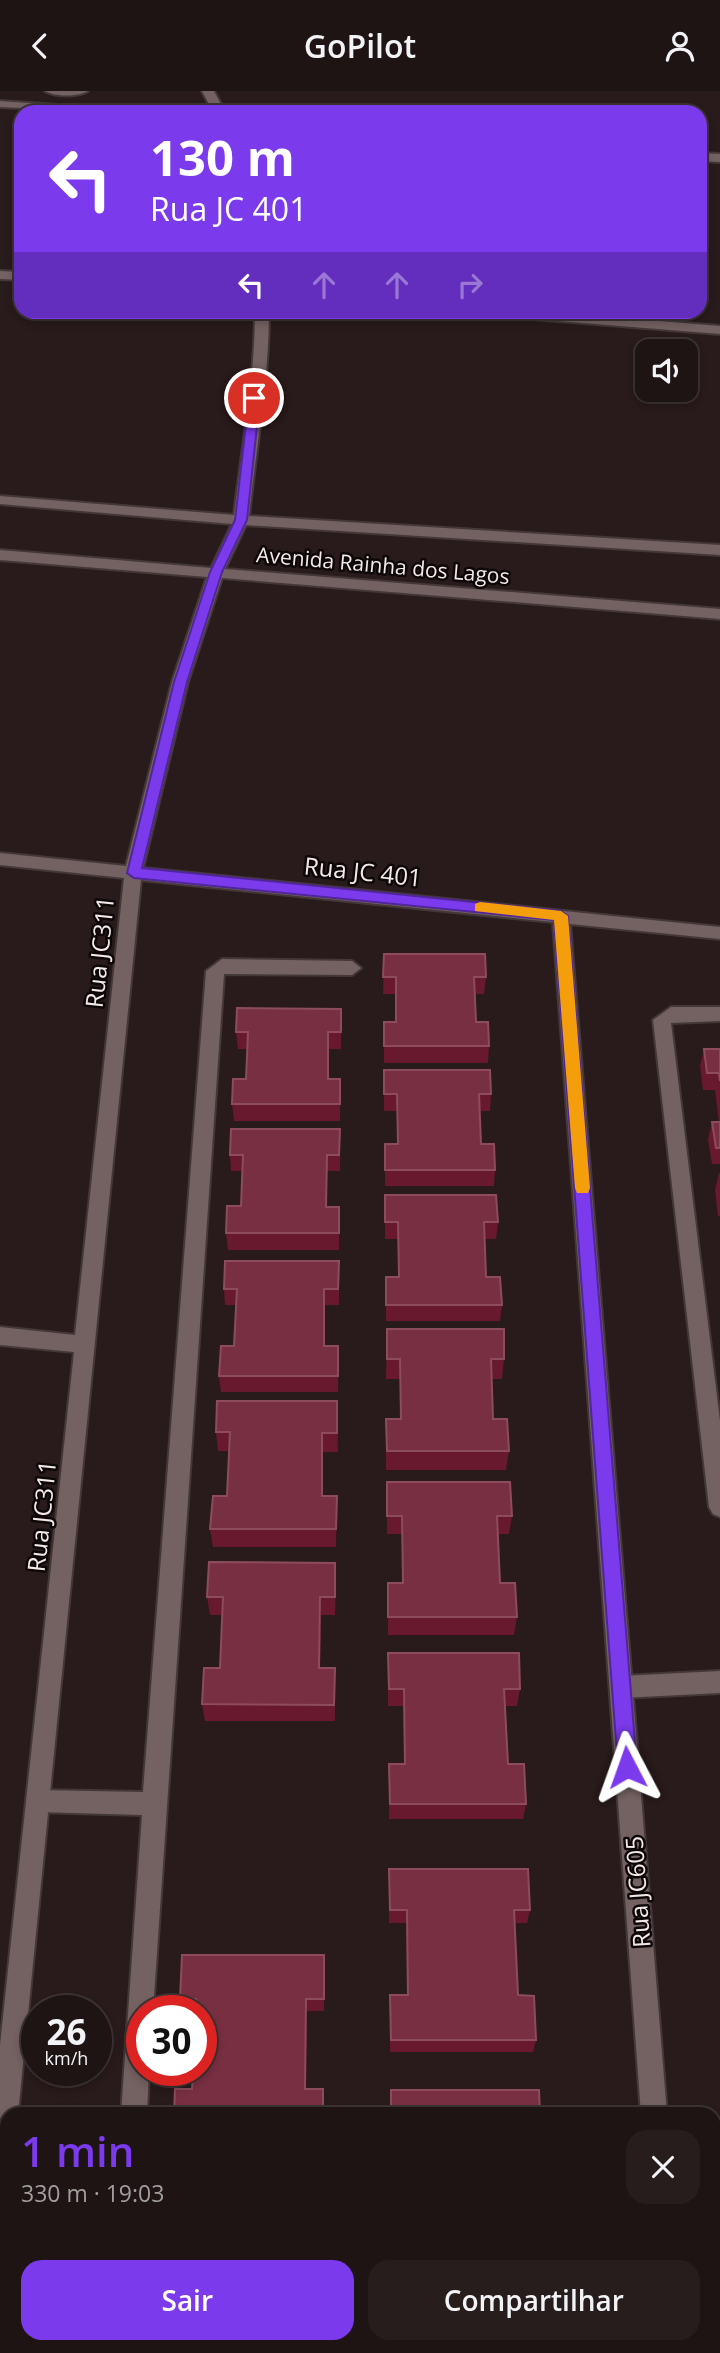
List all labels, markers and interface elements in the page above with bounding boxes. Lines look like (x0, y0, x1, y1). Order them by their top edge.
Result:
text: GoPilot (304, 24, 416, 67)
icon: back (21, 27, 59, 65)
icon: person (661, 27, 699, 65)
text: 130 m (150, 124, 295, 190)
icon: left (35, 133, 126, 224)
text: Rua JC 401 (150, 187, 307, 230)
icon: left (232, 266, 270, 304)
icon: ahead (305, 266, 343, 304)
icon: ahead (378, 266, 416, 304)
icon: right (451, 266, 489, 304)
map controls (635, 339, 698, 402)
button: sound (635, 339, 698, 402)
pin (224, 368, 284, 428)
icon: arrive (235, 379, 273, 417)
street label: Avenida Rainha dos Lagos (255, 540, 511, 590)
street label: Rua JC 401 (303, 848, 423, 894)
street label: Rua JC311 (77, 895, 121, 1009)
street label: Rua JC311 (19, 1459, 63, 1573)
position arrow (590, 1730, 664, 1804)
street label: Rua JC605 (617, 1835, 657, 1949)
speed limit sign: 30 (126, 1995, 217, 2086)
text: 26 (46, 2008, 87, 2055)
text: km/h (45, 2046, 88, 2070)
text: 1 min (21, 2122, 134, 2179)
button: close (626, 2130, 700, 2204)
text: 330 m · 19:03 (21, 2177, 164, 2209)
button: Sair (21, 2260, 354, 2340)
button: Compartilhar (368, 2260, 700, 2340)

